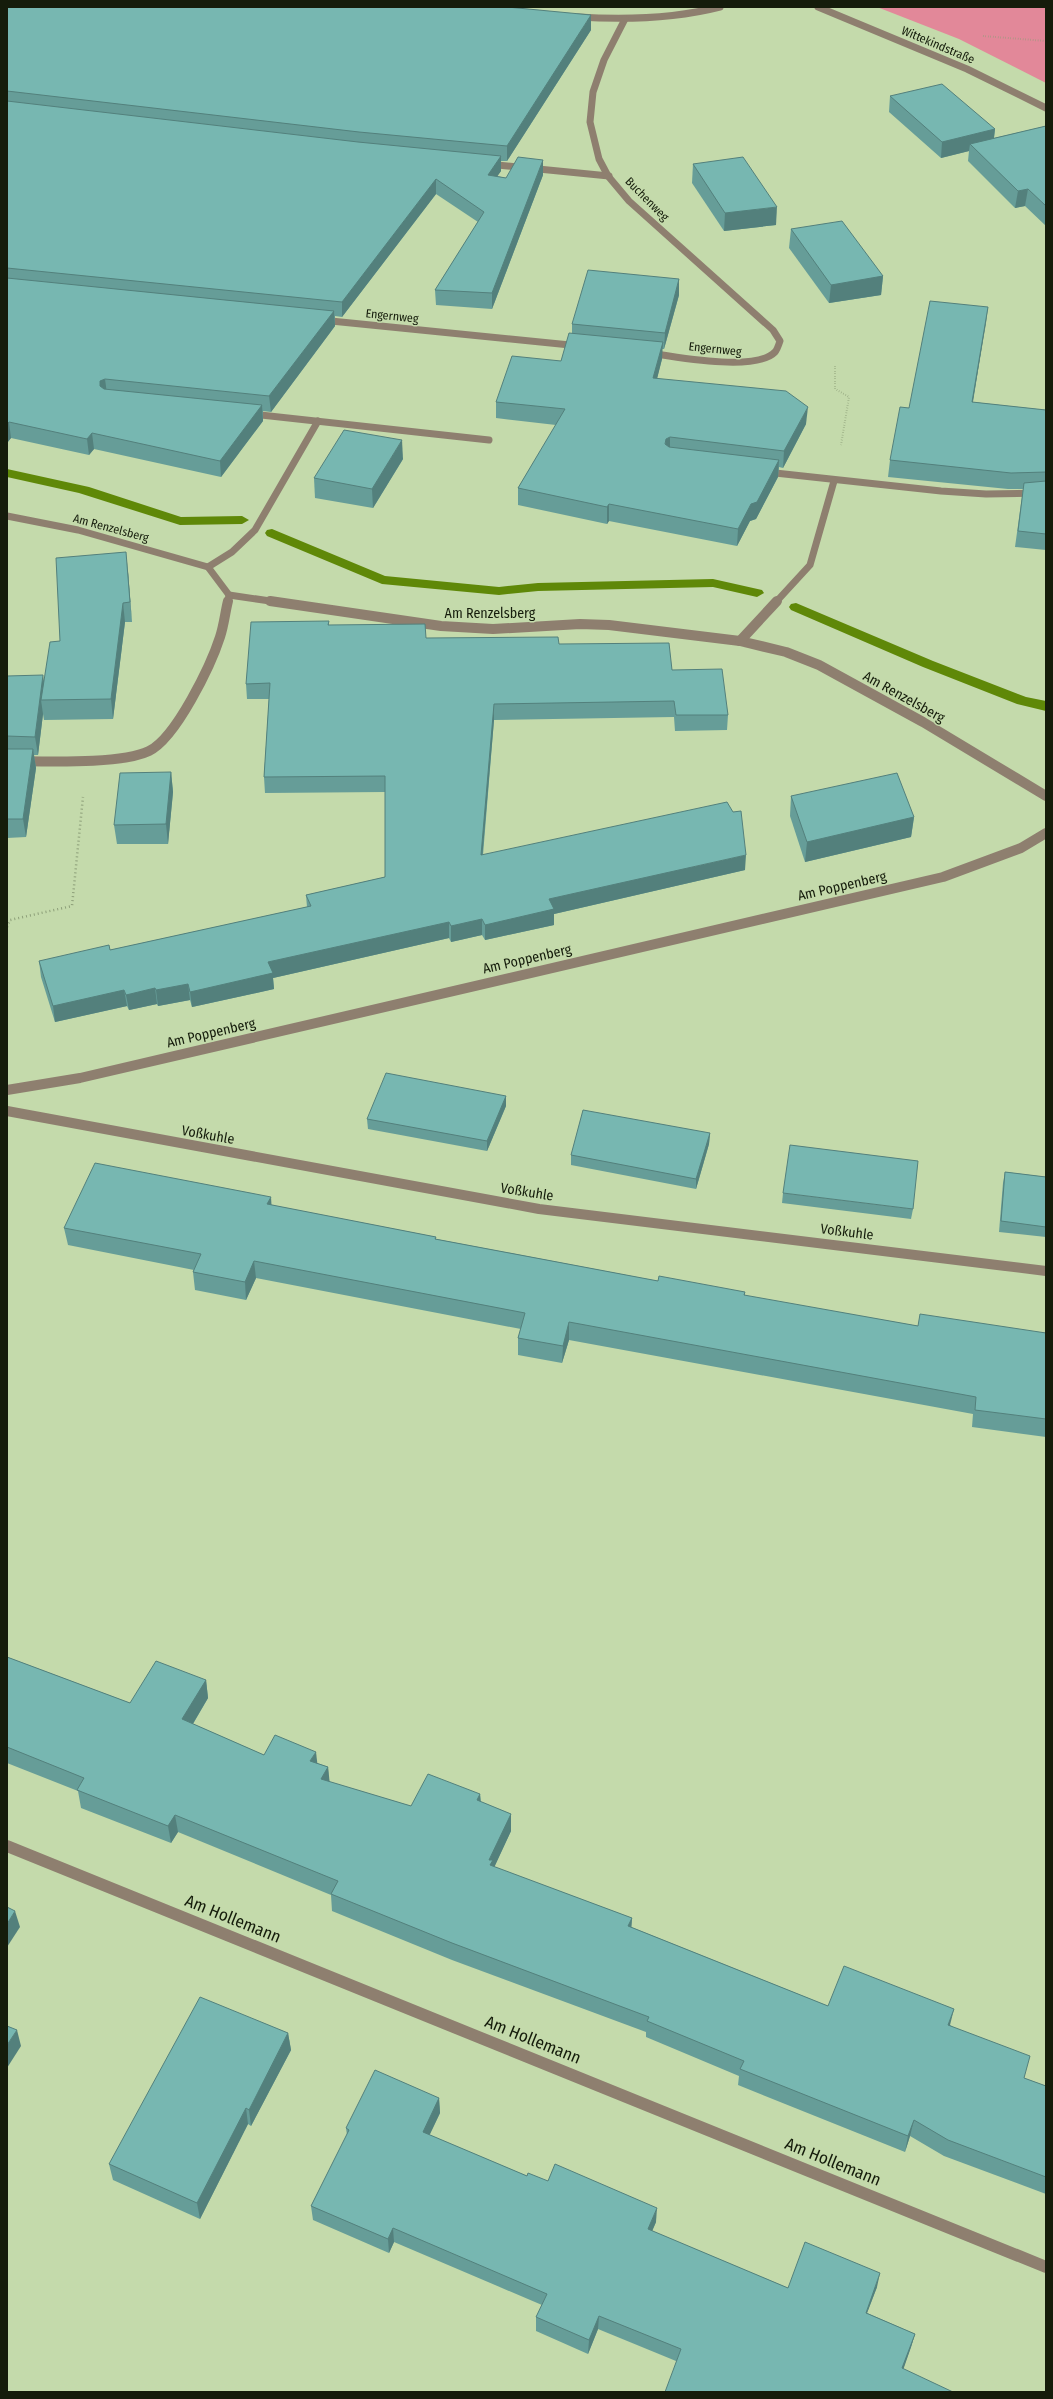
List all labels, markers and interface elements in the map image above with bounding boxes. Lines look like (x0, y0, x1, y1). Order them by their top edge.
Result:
street label: Wittekindstraße (899, 23, 977, 67)
street label: Buchenweg (622, 174, 672, 224)
street label: Engernweg (365, 306, 420, 326)
street label: Engernweg (688, 339, 743, 359)
street label: Am Renzelsberg (72, 511, 151, 545)
street label: Am Renzelsberg (445, 605, 536, 622)
street label: Am Renzelsberg (860, 668, 948, 727)
street label: Am Poppenberg (796, 867, 888, 904)
street label: Am Poppenberg (481, 940, 573, 977)
street label: Am Poppenberg (165, 1014, 257, 1051)
street label: Voßkuhle (180, 1122, 236, 1148)
street label: Voßkuhle (499, 1179, 555, 1205)
street label: Voßkuhle (820, 1220, 875, 1244)
street label: Am Hollemann (182, 1890, 284, 1948)
street label: Am Hollemann (482, 2011, 584, 2069)
street label: Am Hollemann (782, 2133, 884, 2191)

